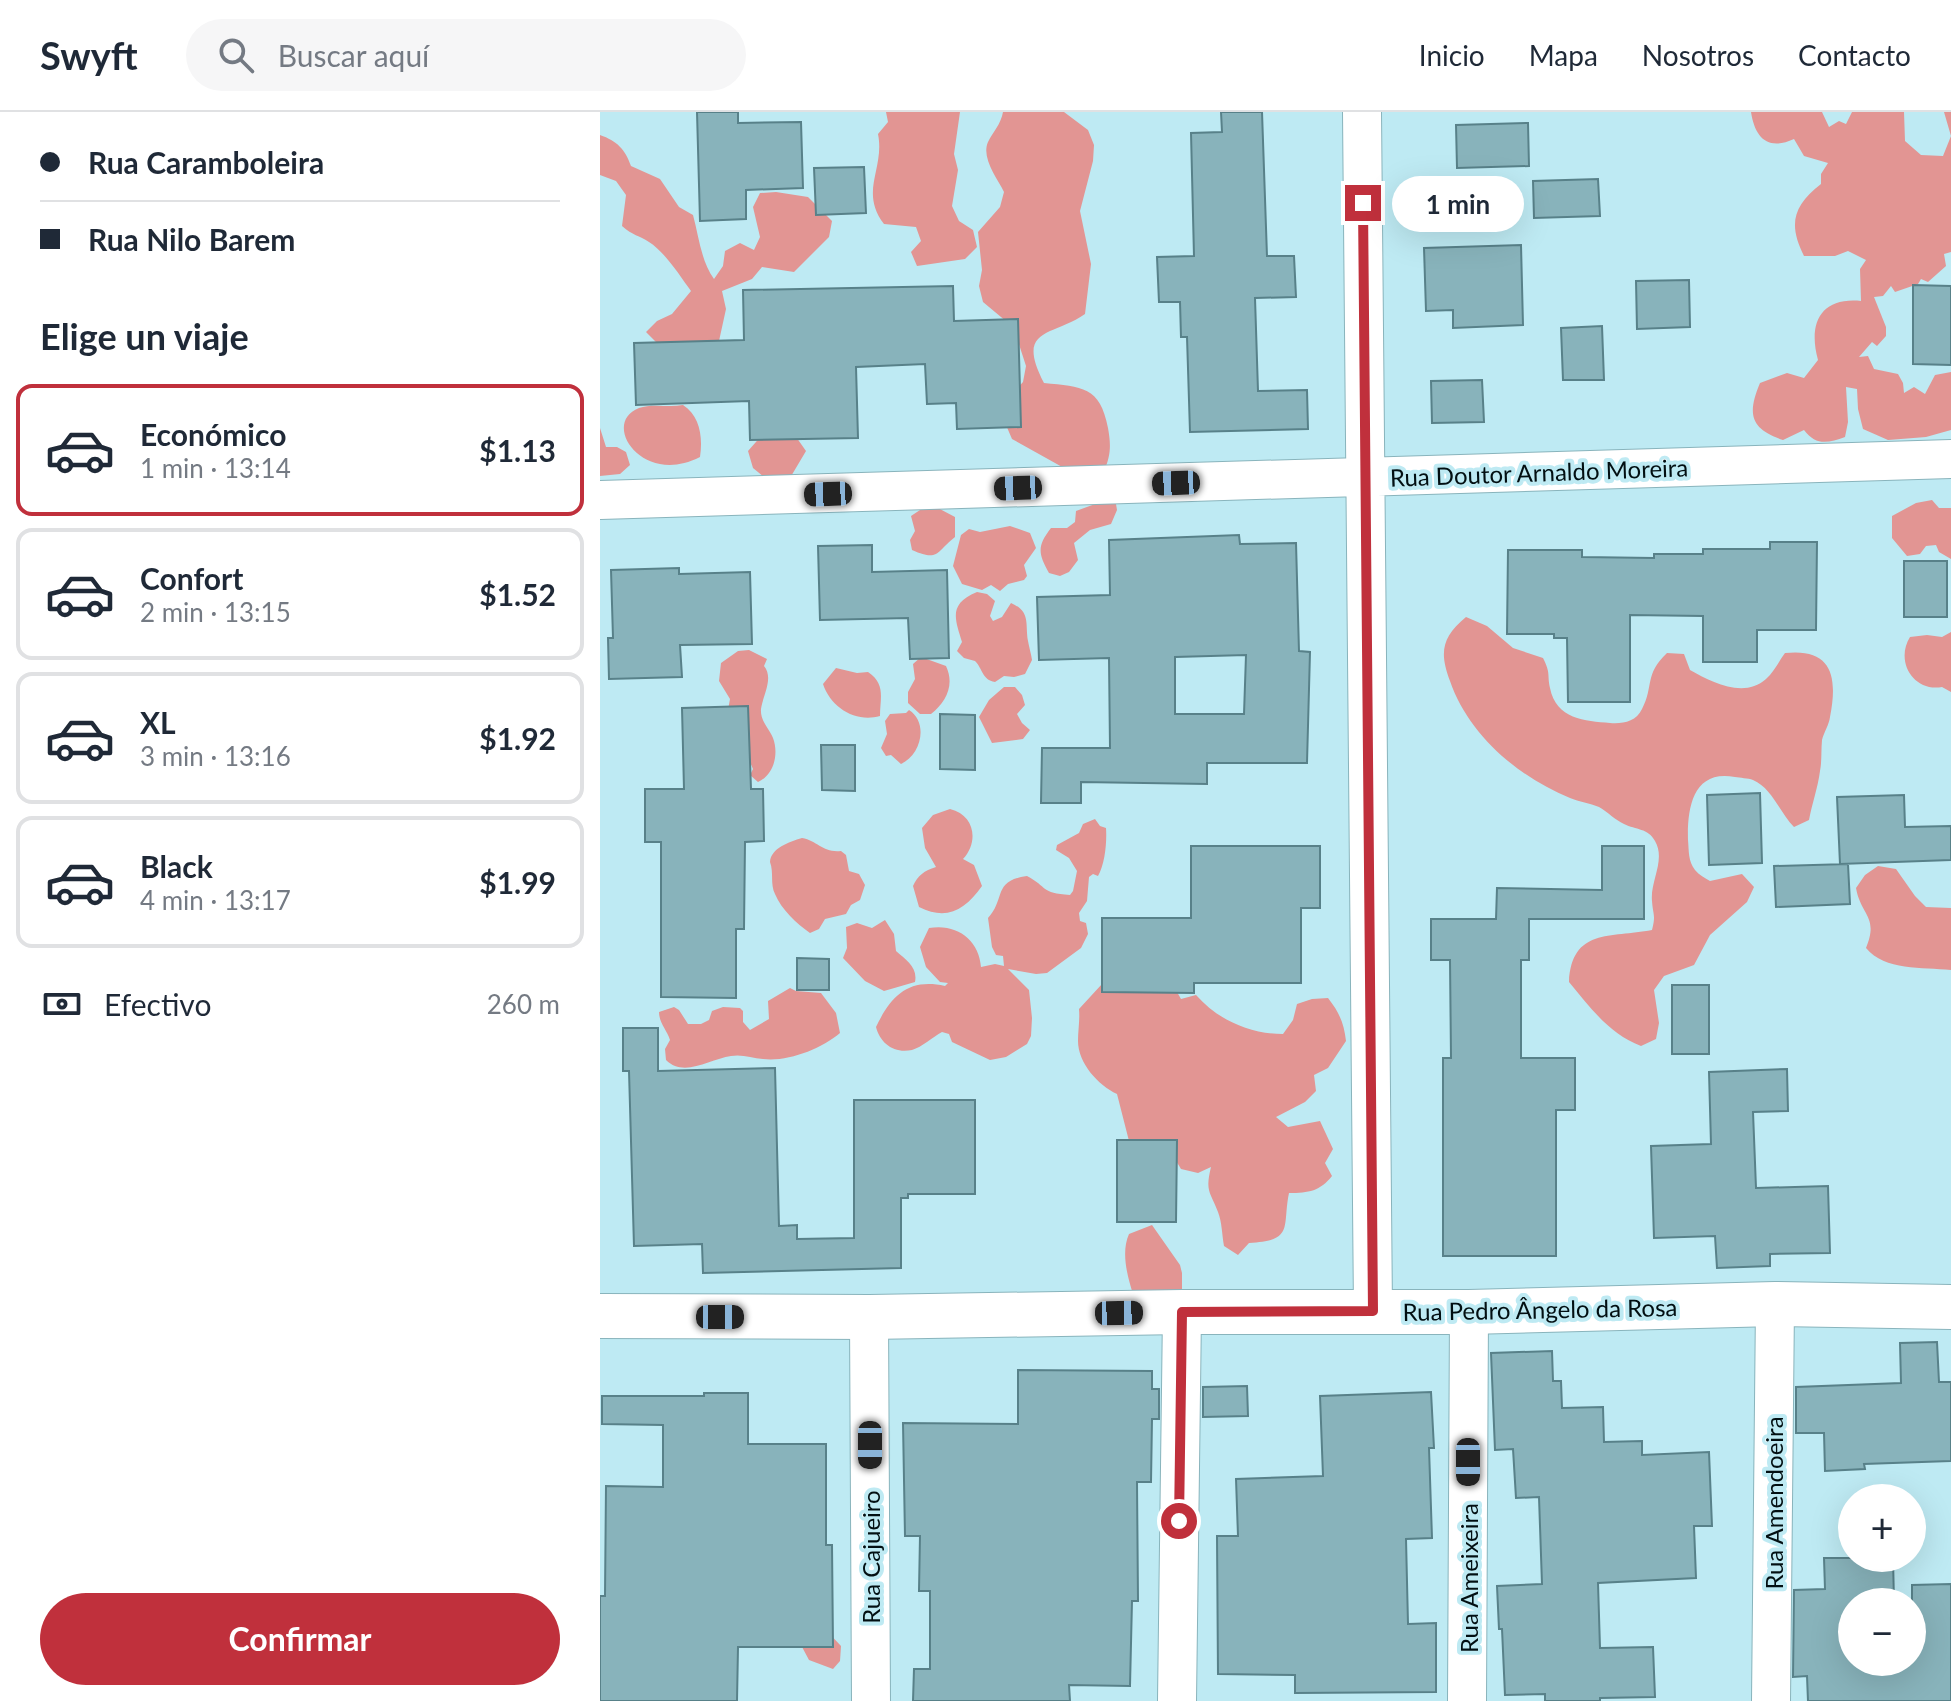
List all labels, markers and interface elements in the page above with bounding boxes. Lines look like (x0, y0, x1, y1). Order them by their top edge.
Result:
search box (186, 19, 746, 91)
text: Swyft (40, 32, 138, 78)
icon: search (214, 33, 258, 77)
text: Buscar aquí (278, 37, 429, 73)
text: Inicio (1419, 38, 1485, 72)
text: Mapa (1529, 38, 1598, 72)
text: Nosotros (1642, 38, 1754, 72)
text: Contacto (1798, 38, 1911, 72)
text: Rua Caramboleira (88, 144, 324, 180)
callout: 1 min (1391, 175, 1523, 231)
route end (1345, 185, 1381, 221)
text: 1 min (1426, 188, 1490, 220)
text: Rua Nilo Barem (88, 221, 295, 257)
text: Elige un viaje (40, 314, 249, 358)
icon: car (44, 414, 116, 486)
text: Económico (140, 416, 286, 452)
text: $1.13 (479, 432, 556, 468)
text: 1 min · 13:14 (140, 452, 291, 484)
street label: Rua Doutor Arnaldo Moreira (1389, 452, 1689, 492)
car (1152, 470, 1200, 496)
car (994, 475, 1042, 501)
car (804, 481, 852, 507)
icon: car (44, 558, 116, 630)
text: Confort (140, 560, 243, 596)
text: $1.52 (479, 576, 556, 612)
text: 2 min · 13:15 (140, 596, 291, 628)
icon: car (44, 702, 116, 774)
text: XL (140, 704, 176, 740)
text: $1.92 (479, 720, 556, 756)
text: 3 min · 13:16 (140, 740, 291, 772)
icon: car (44, 846, 116, 918)
text: Black (140, 848, 213, 884)
text: $1.99 (479, 864, 556, 900)
text: 4 min · 13:17 (140, 884, 291, 916)
icon: cash (40, 982, 84, 1026)
text: Efectivo (104, 986, 211, 1022)
text: 260 m (487, 988, 560, 1020)
street label: Rua Pedro Ângelo da Rosa (1402, 1292, 1678, 1326)
car (1095, 1301, 1143, 1325)
car (696, 1305, 744, 1329)
street label: Rua Amendoeira (1759, 1416, 1788, 1590)
car (858, 1421, 882, 1469)
car (1456, 1438, 1480, 1486)
map controls (1838, 1484, 1926, 1676)
button: + (1838, 1484, 1926, 1572)
street label: Rua Cajueiro (856, 1490, 885, 1624)
route start (1161, 1503, 1197, 1539)
street label: Rua Ameixeira (1454, 1503, 1483, 1653)
button: − (1838, 1588, 1926, 1676)
button: Confirmar (40, 1593, 560, 1685)

